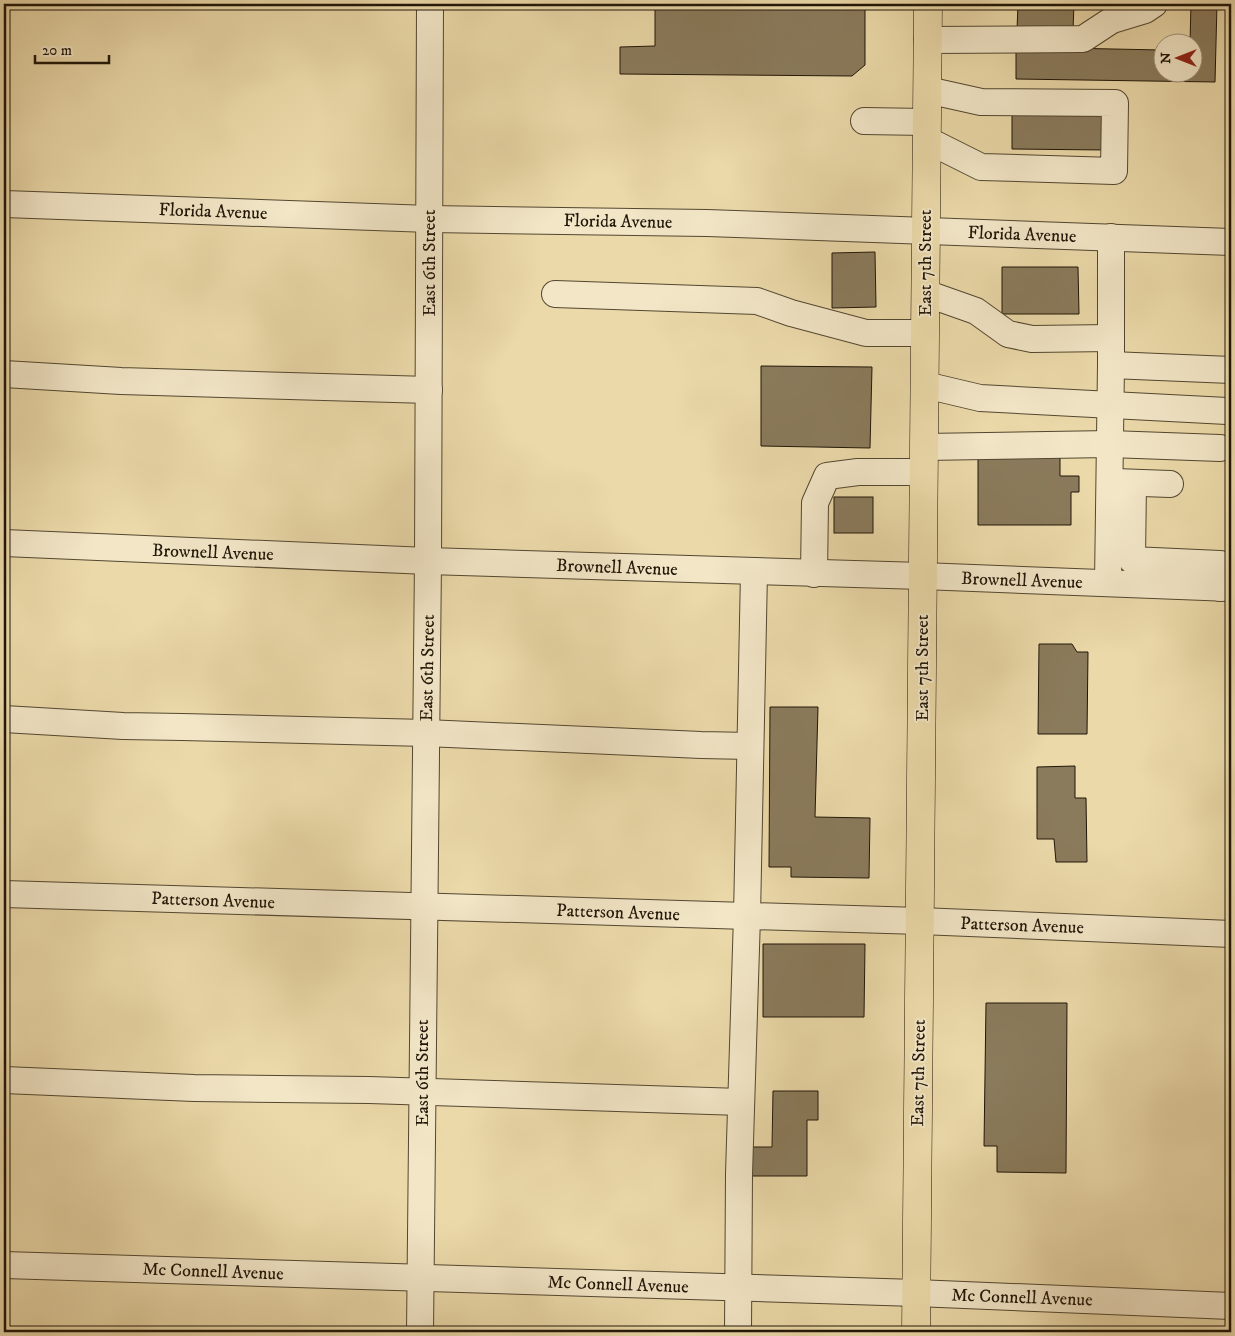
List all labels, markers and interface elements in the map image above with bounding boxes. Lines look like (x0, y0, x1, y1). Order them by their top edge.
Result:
scale bar (35, 32, 109, 64)
north arrow (1152, 32, 1202, 82)
text: 20 m (42, 41, 72, 60)
text: N (1157, 52, 1175, 64)
street label: Florida Avenue (158, 199, 268, 225)
street label: East 6th Street (419, 209, 441, 317)
street label: East 7th Street (915, 209, 937, 317)
street label: Florida Avenue (563, 210, 673, 234)
street label: Florida Avenue (967, 222, 1077, 248)
street label: Brownell Avenue (152, 540, 274, 566)
street label: Brownell Avenue (556, 555, 678, 581)
street label: Brownell Avenue (961, 568, 1083, 594)
street label: East 6th Street (416, 614, 440, 722)
street label: East 7th Street (912, 614, 934, 722)
street label: Patterson Avenue (151, 888, 275, 914)
street label: Patterson Avenue (556, 900, 680, 926)
street label: Patterson Avenue (960, 913, 1084, 939)
street label: East 6th Street (412, 1019, 434, 1127)
street label: East 7th Street (907, 1019, 931, 1127)
street label: Mc Connell Avenue (142, 1259, 284, 1285)
street label: Mc Connell Avenue (547, 1272, 689, 1298)
street label: Mc Connell Avenue (951, 1285, 1093, 1311)

